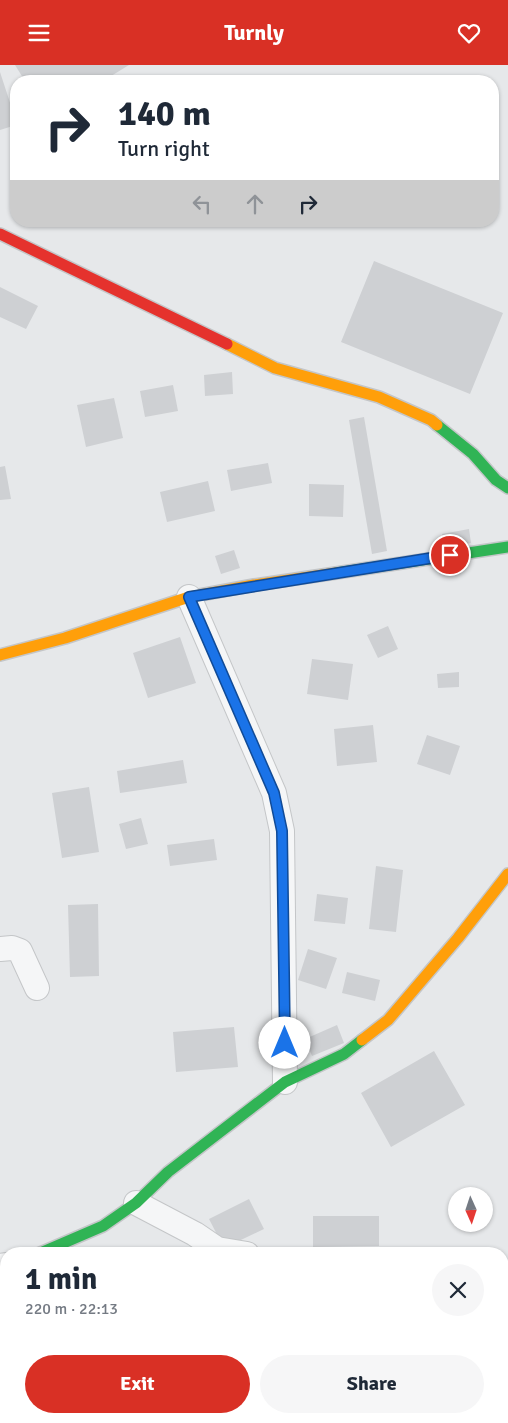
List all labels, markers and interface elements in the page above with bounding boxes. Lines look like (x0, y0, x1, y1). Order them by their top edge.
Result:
icon: menu (25, 19, 53, 47)
text: Turnly (224, 19, 284, 46)
icon: heart (455, 19, 483, 47)
text: 140 m (118, 92, 211, 135)
icon: right (35, 95, 100, 160)
text: Turn right (118, 135, 210, 162)
icon: left (188, 190, 216, 218)
icon: ahead (241, 190, 269, 218)
icon: right (294, 190, 322, 218)
pin (429, 534, 471, 576)
icon: arrive (436, 541, 464, 569)
position arrow (258, 1016, 310, 1068)
north arrow (448, 1187, 492, 1233)
map controls (448, 1187, 493, 1232)
text: 1 min (25, 1261, 97, 1298)
button: close (432, 1264, 484, 1316)
text: 220 m · 22:13 (25, 1299, 118, 1319)
button: Exit (25, 1355, 250, 1413)
button: Share (260, 1355, 484, 1413)

